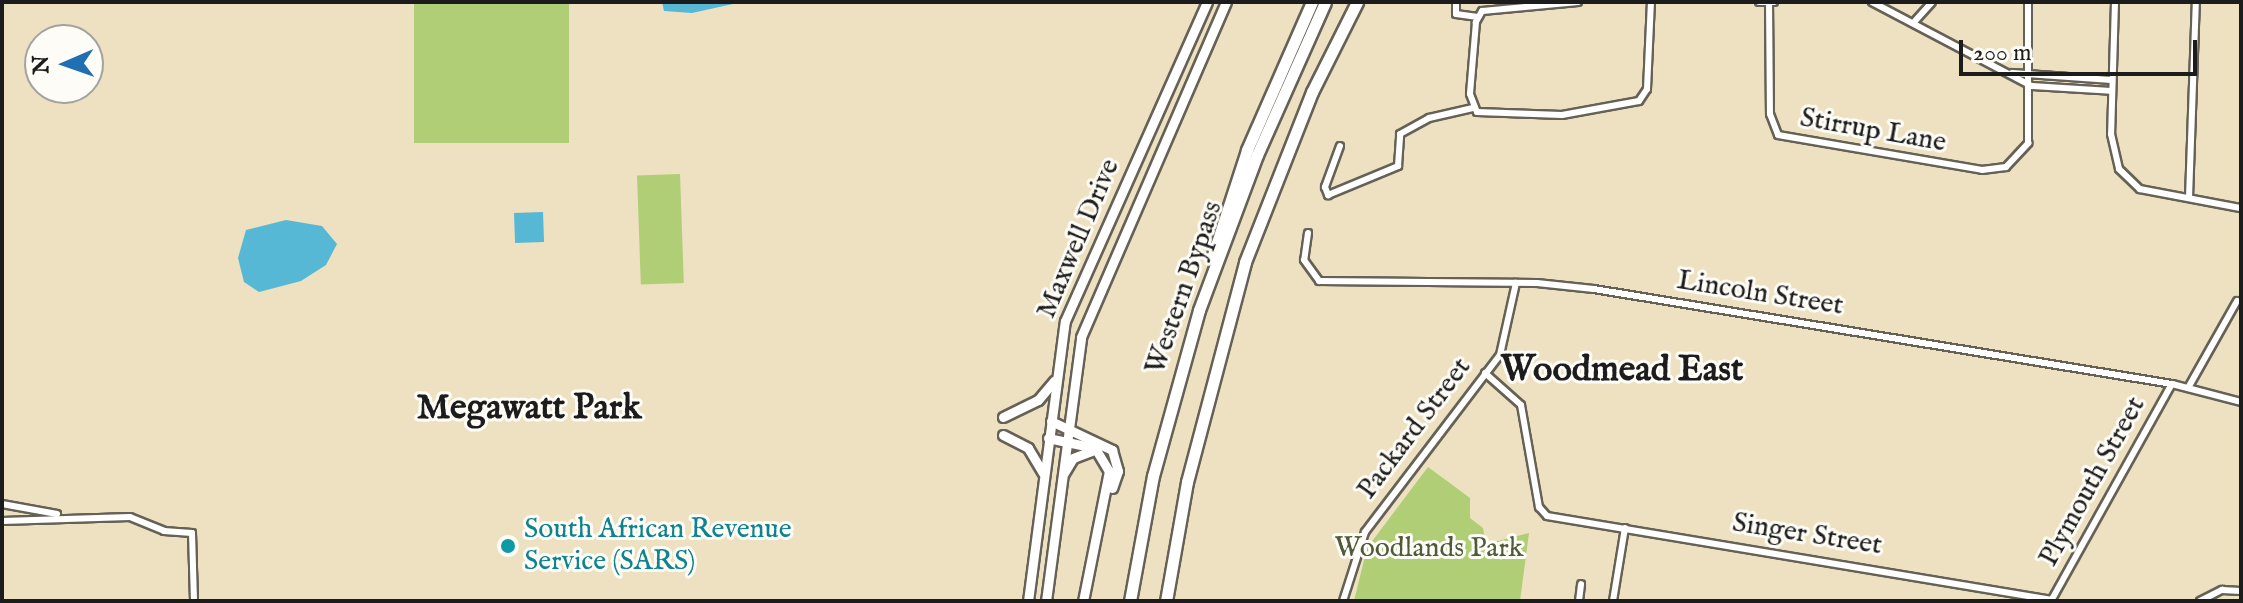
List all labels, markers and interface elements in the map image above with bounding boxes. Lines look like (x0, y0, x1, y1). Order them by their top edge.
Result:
north arrow (24, 24, 104, 104)
scale bar (1963, 24, 2201, 74)
text: 200 m (1973, 38, 2032, 69)
text: N (28, 55, 56, 75)
street label: Stirrup Lane (1797, 102, 1949, 160)
street label: Maxwell Drive (1030, 154, 1128, 324)
street label: Western Bypass (1140, 197, 1230, 379)
street label: Lincoln Street (1675, 264, 1845, 324)
district label: Woodmead East (1501, 349, 1743, 393)
street label: Packard Street (1351, 352, 1479, 506)
district label: Megawatt Park (417, 387, 641, 431)
street label: Plymouth Street (2033, 391, 2153, 573)
street label: Singer Street (1730, 507, 1884, 563)
place label: South African Revenue Service (SARS) (524, 513, 792, 579)
park label: Woodlands Park (1334, 532, 1524, 566)
marker: South African Revenue Service (SARS) (499, 537, 517, 555)

